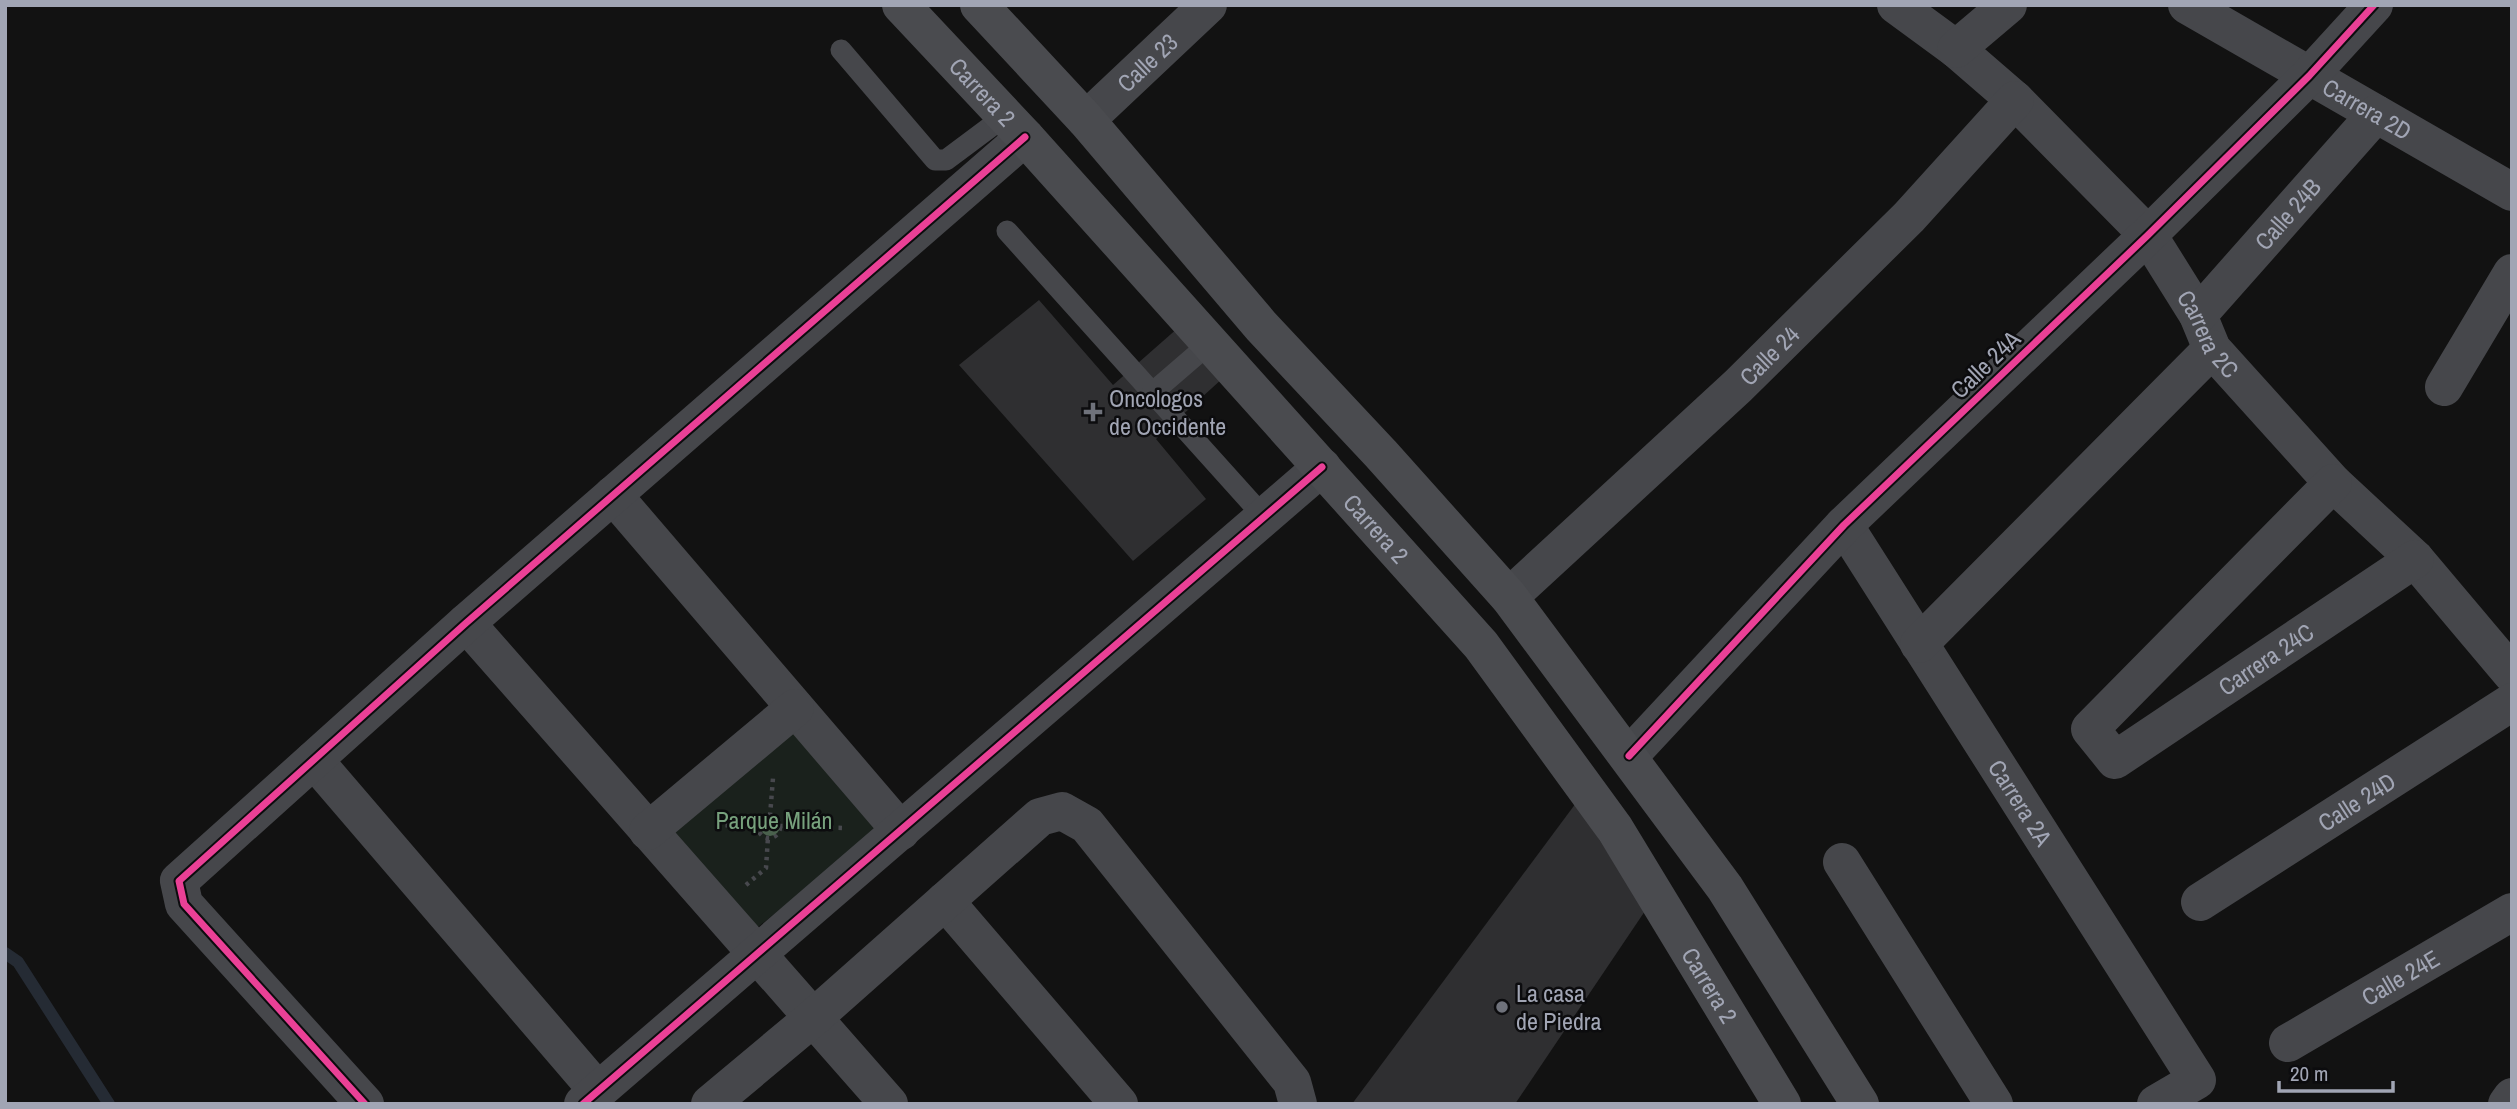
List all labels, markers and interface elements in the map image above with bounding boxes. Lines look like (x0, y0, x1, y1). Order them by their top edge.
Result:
street label: Calle 23 (1110, 26, 1184, 99)
street label: Carrera 2 (942, 50, 1023, 133)
street label: Carrera 2D (2317, 71, 2417, 147)
street label: Calle 24B (2247, 171, 2328, 257)
street label: Carrera 2C (2170, 284, 2246, 385)
street label: Calle 24 (1732, 319, 1806, 392)
street label: Calle 24A (1943, 322, 2027, 405)
place label: Oncologos de Occidente (1109, 382, 1226, 442)
marker: Oncologos de Occidente (1083, 402, 1103, 422)
street label: Carrera 2 (1337, 487, 1416, 570)
street label: Carrera 24C (2212, 616, 2320, 702)
street label: Carrera 2A (1981, 753, 2060, 853)
street label: Calle 24D (2312, 765, 2402, 838)
park label: Parque Milán (715, 804, 833, 836)
street label: Carrera 2 (1675, 941, 1745, 1029)
street label: Calle 24E (2355, 942, 2445, 1013)
place label: La casa de Piedra (1516, 977, 1601, 1037)
marker: La casa de Piedra (1494, 999, 1510, 1015)
scale bar (2279, 1050, 2393, 1094)
text: 20 m (2290, 1059, 2328, 1088)

